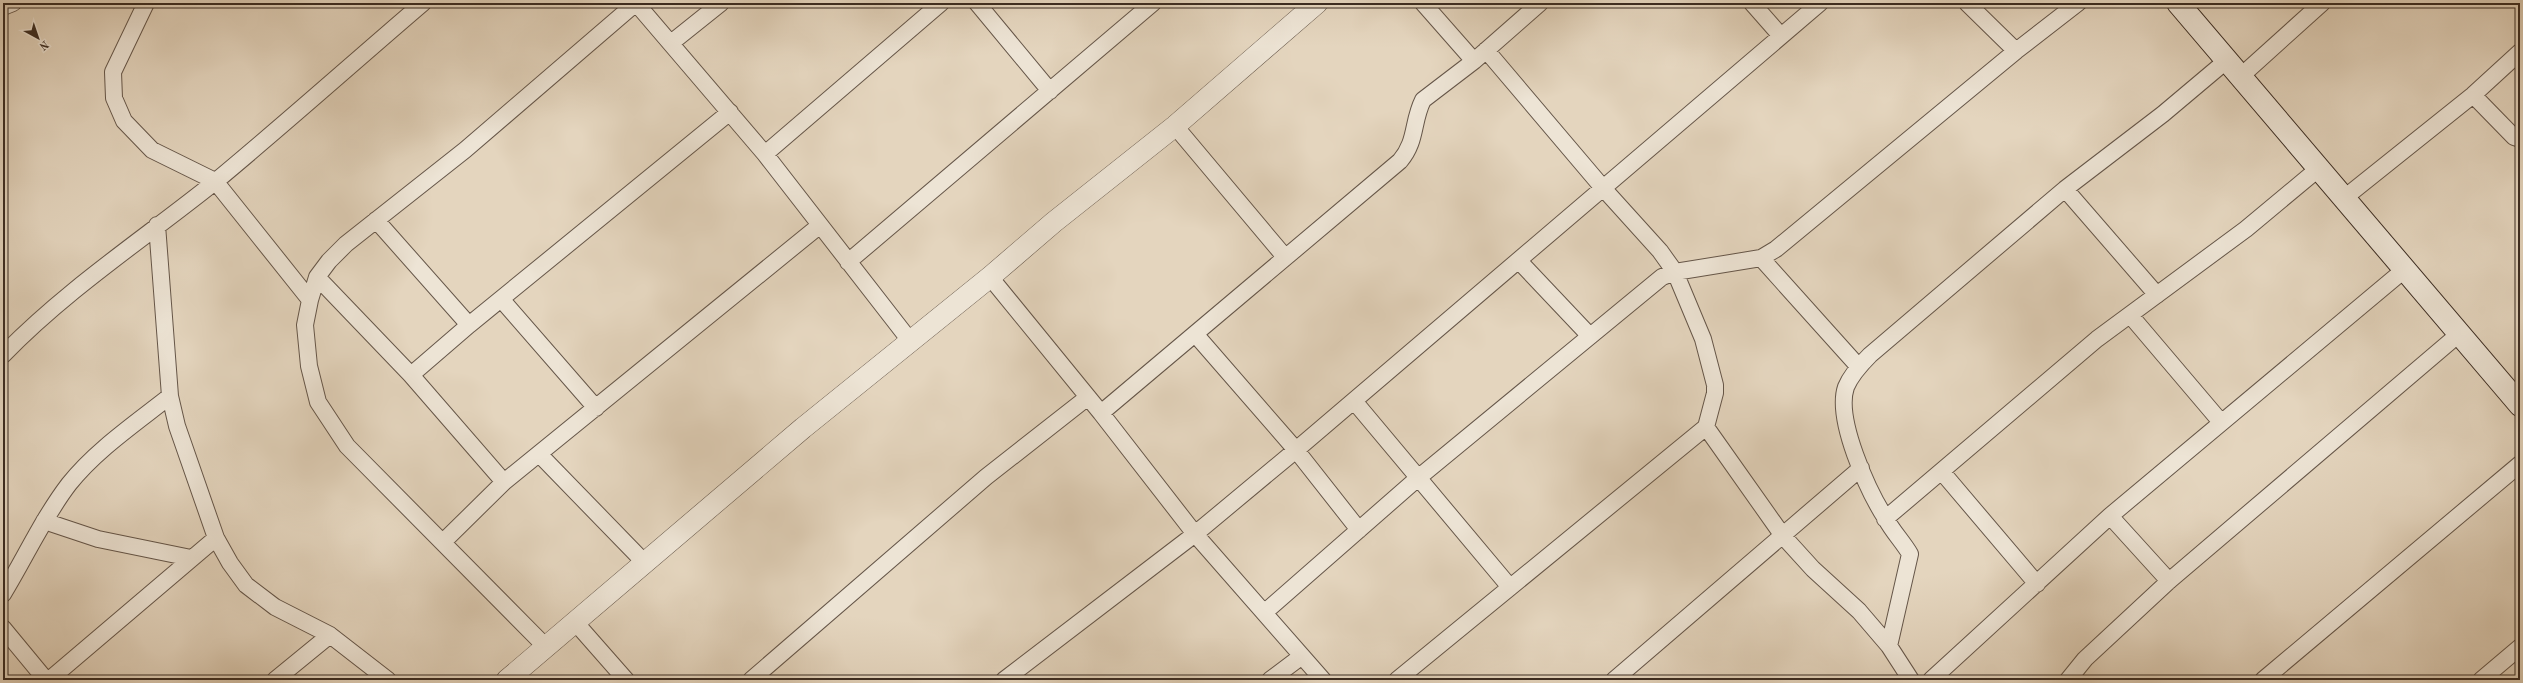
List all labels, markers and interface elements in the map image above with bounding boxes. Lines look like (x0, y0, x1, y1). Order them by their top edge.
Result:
north arrow (18, 18, 58, 58)
text: N (36, 38, 50, 52)

